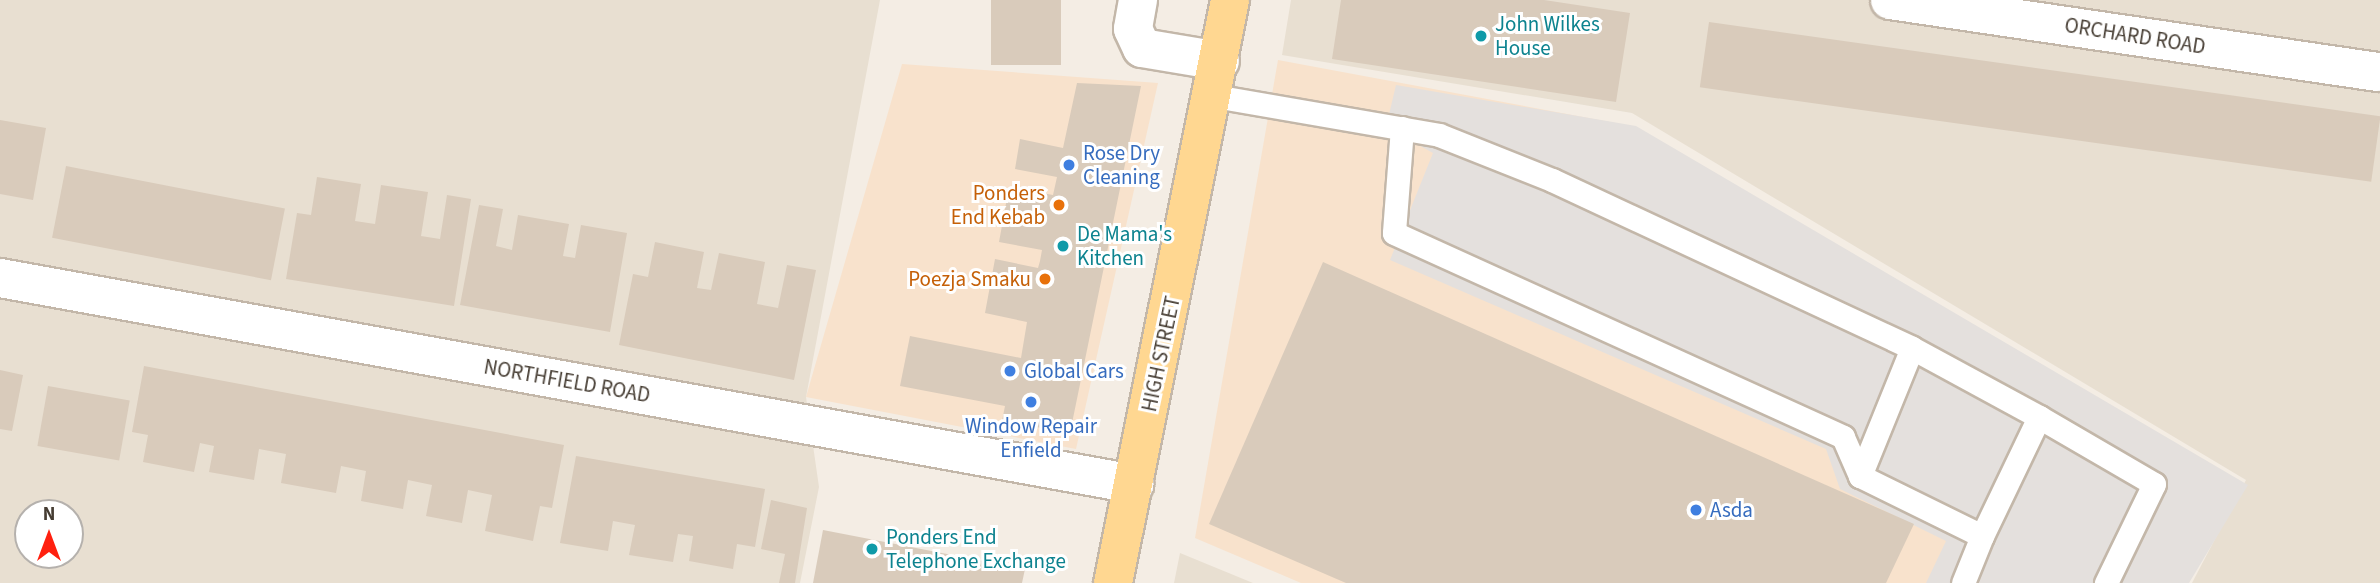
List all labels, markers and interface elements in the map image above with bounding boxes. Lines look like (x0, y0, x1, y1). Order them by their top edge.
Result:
place label: John Wilkes House (1495, 11, 1600, 61)
street label: ORCHARD ROAD (2063, 12, 2207, 60)
marker: John Wilkes House (1473, 28, 1489, 44)
place label: Rose Dry Cleaning (1083, 140, 1160, 190)
marker: Rose Dry Cleaning (1061, 157, 1077, 173)
place label: Ponders End Kebab (951, 180, 1045, 230)
marker: Ponders End Kebab (1051, 197, 1067, 213)
place label: De Mama's Kitchen (1077, 221, 1172, 271)
marker: De Mama's Kitchen (1055, 238, 1071, 254)
place label: Poezja Smaku (908, 266, 1031, 292)
marker: Poezja Smaku (1037, 271, 1053, 287)
street label: HIGH STREET (1136, 294, 1186, 414)
street label: NORTHFIELD ROAD (482, 354, 652, 408)
place label: Global Cars (1024, 358, 1124, 384)
marker: Global Cars (1002, 363, 1018, 379)
marker: Window Repair Enfield (1023, 394, 1039, 410)
place label: Window Repair Enfield (965, 413, 1097, 463)
place label: Asda (1710, 497, 1753, 523)
north arrow (14, 499, 84, 569)
text: N (43, 501, 55, 528)
marker: Asda (1688, 502, 1704, 518)
place label: Ponders End Telephone Exchange (886, 524, 1066, 574)
marker: Ponders End Telephone Exchange (864, 541, 880, 557)

